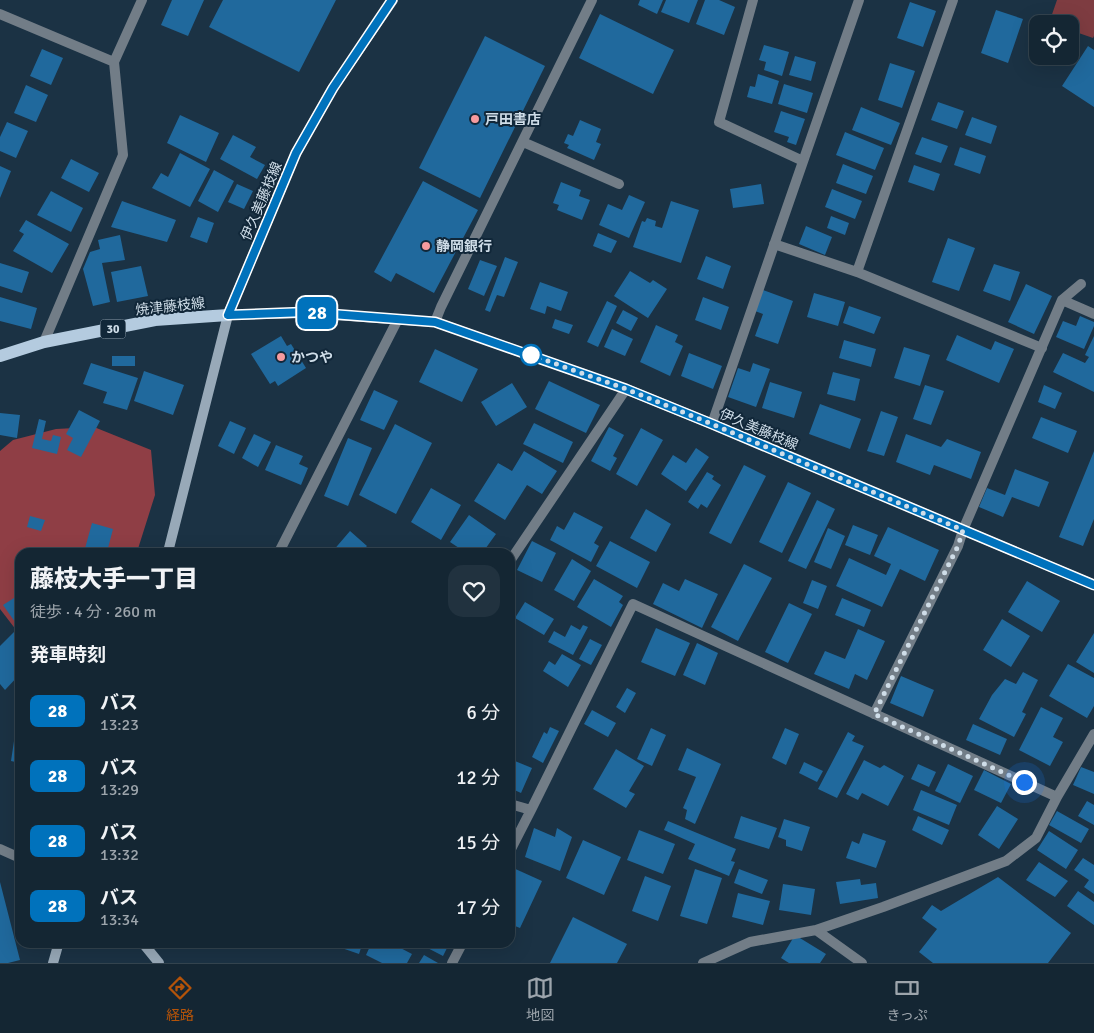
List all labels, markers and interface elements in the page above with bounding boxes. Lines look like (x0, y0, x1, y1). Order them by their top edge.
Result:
map controls (1029, 15, 1079, 65)
button: locate (1029, 15, 1079, 65)
place label: 戸田書店 (485, 111, 541, 128)
marker: 戸田書店 (469, 113, 481, 125)
street label: 伊久美藤枝線 (237, 159, 286, 243)
place label: 静岡銀行 (436, 238, 492, 255)
marker: 静岡銀行 (420, 240, 432, 252)
street label: 焼津藤枝線 (134, 294, 206, 319)
line badge: 28 (294, 297, 340, 329)
text: 28 (307, 302, 327, 324)
road number: 30 (100, 320, 126, 338)
unlabelled marker (520, 344, 542, 366)
place label: かつや (291, 349, 333, 366)
marker: かつや (275, 351, 287, 363)
street label: 伊久美藤枝線 (717, 405, 801, 454)
text: 藤枝大手一丁目 (30, 564, 198, 594)
button: heart (448, 565, 500, 617)
text: 徒歩 · 4 分 · 260 m (30, 602, 156, 622)
text: 発車時刻 (30, 643, 106, 667)
text: バス (100, 691, 138, 715)
text: 28 (48, 700, 67, 722)
text: 6 分 (467, 701, 500, 725)
text: 13:23 (100, 715, 139, 735)
text: バス (100, 756, 138, 780)
text: 28 (48, 765, 67, 787)
text: 12 分 (456, 766, 500, 790)
your location (1012, 770, 1037, 795)
text: 13:29 (100, 780, 139, 800)
text: バス (100, 821, 138, 845)
text: 28 (48, 830, 67, 852)
text: 15 分 (456, 831, 500, 855)
text: 13:32 (100, 845, 139, 865)
text: バス (100, 886, 138, 910)
text: 28 (48, 895, 67, 917)
text: 17 分 (456, 896, 500, 920)
text: 13:34 (100, 910, 139, 930)
tab: 経路 (166, 974, 194, 1024)
tab: 地図 (526, 974, 554, 1024)
tab: きっぷ (886, 974, 928, 1024)

